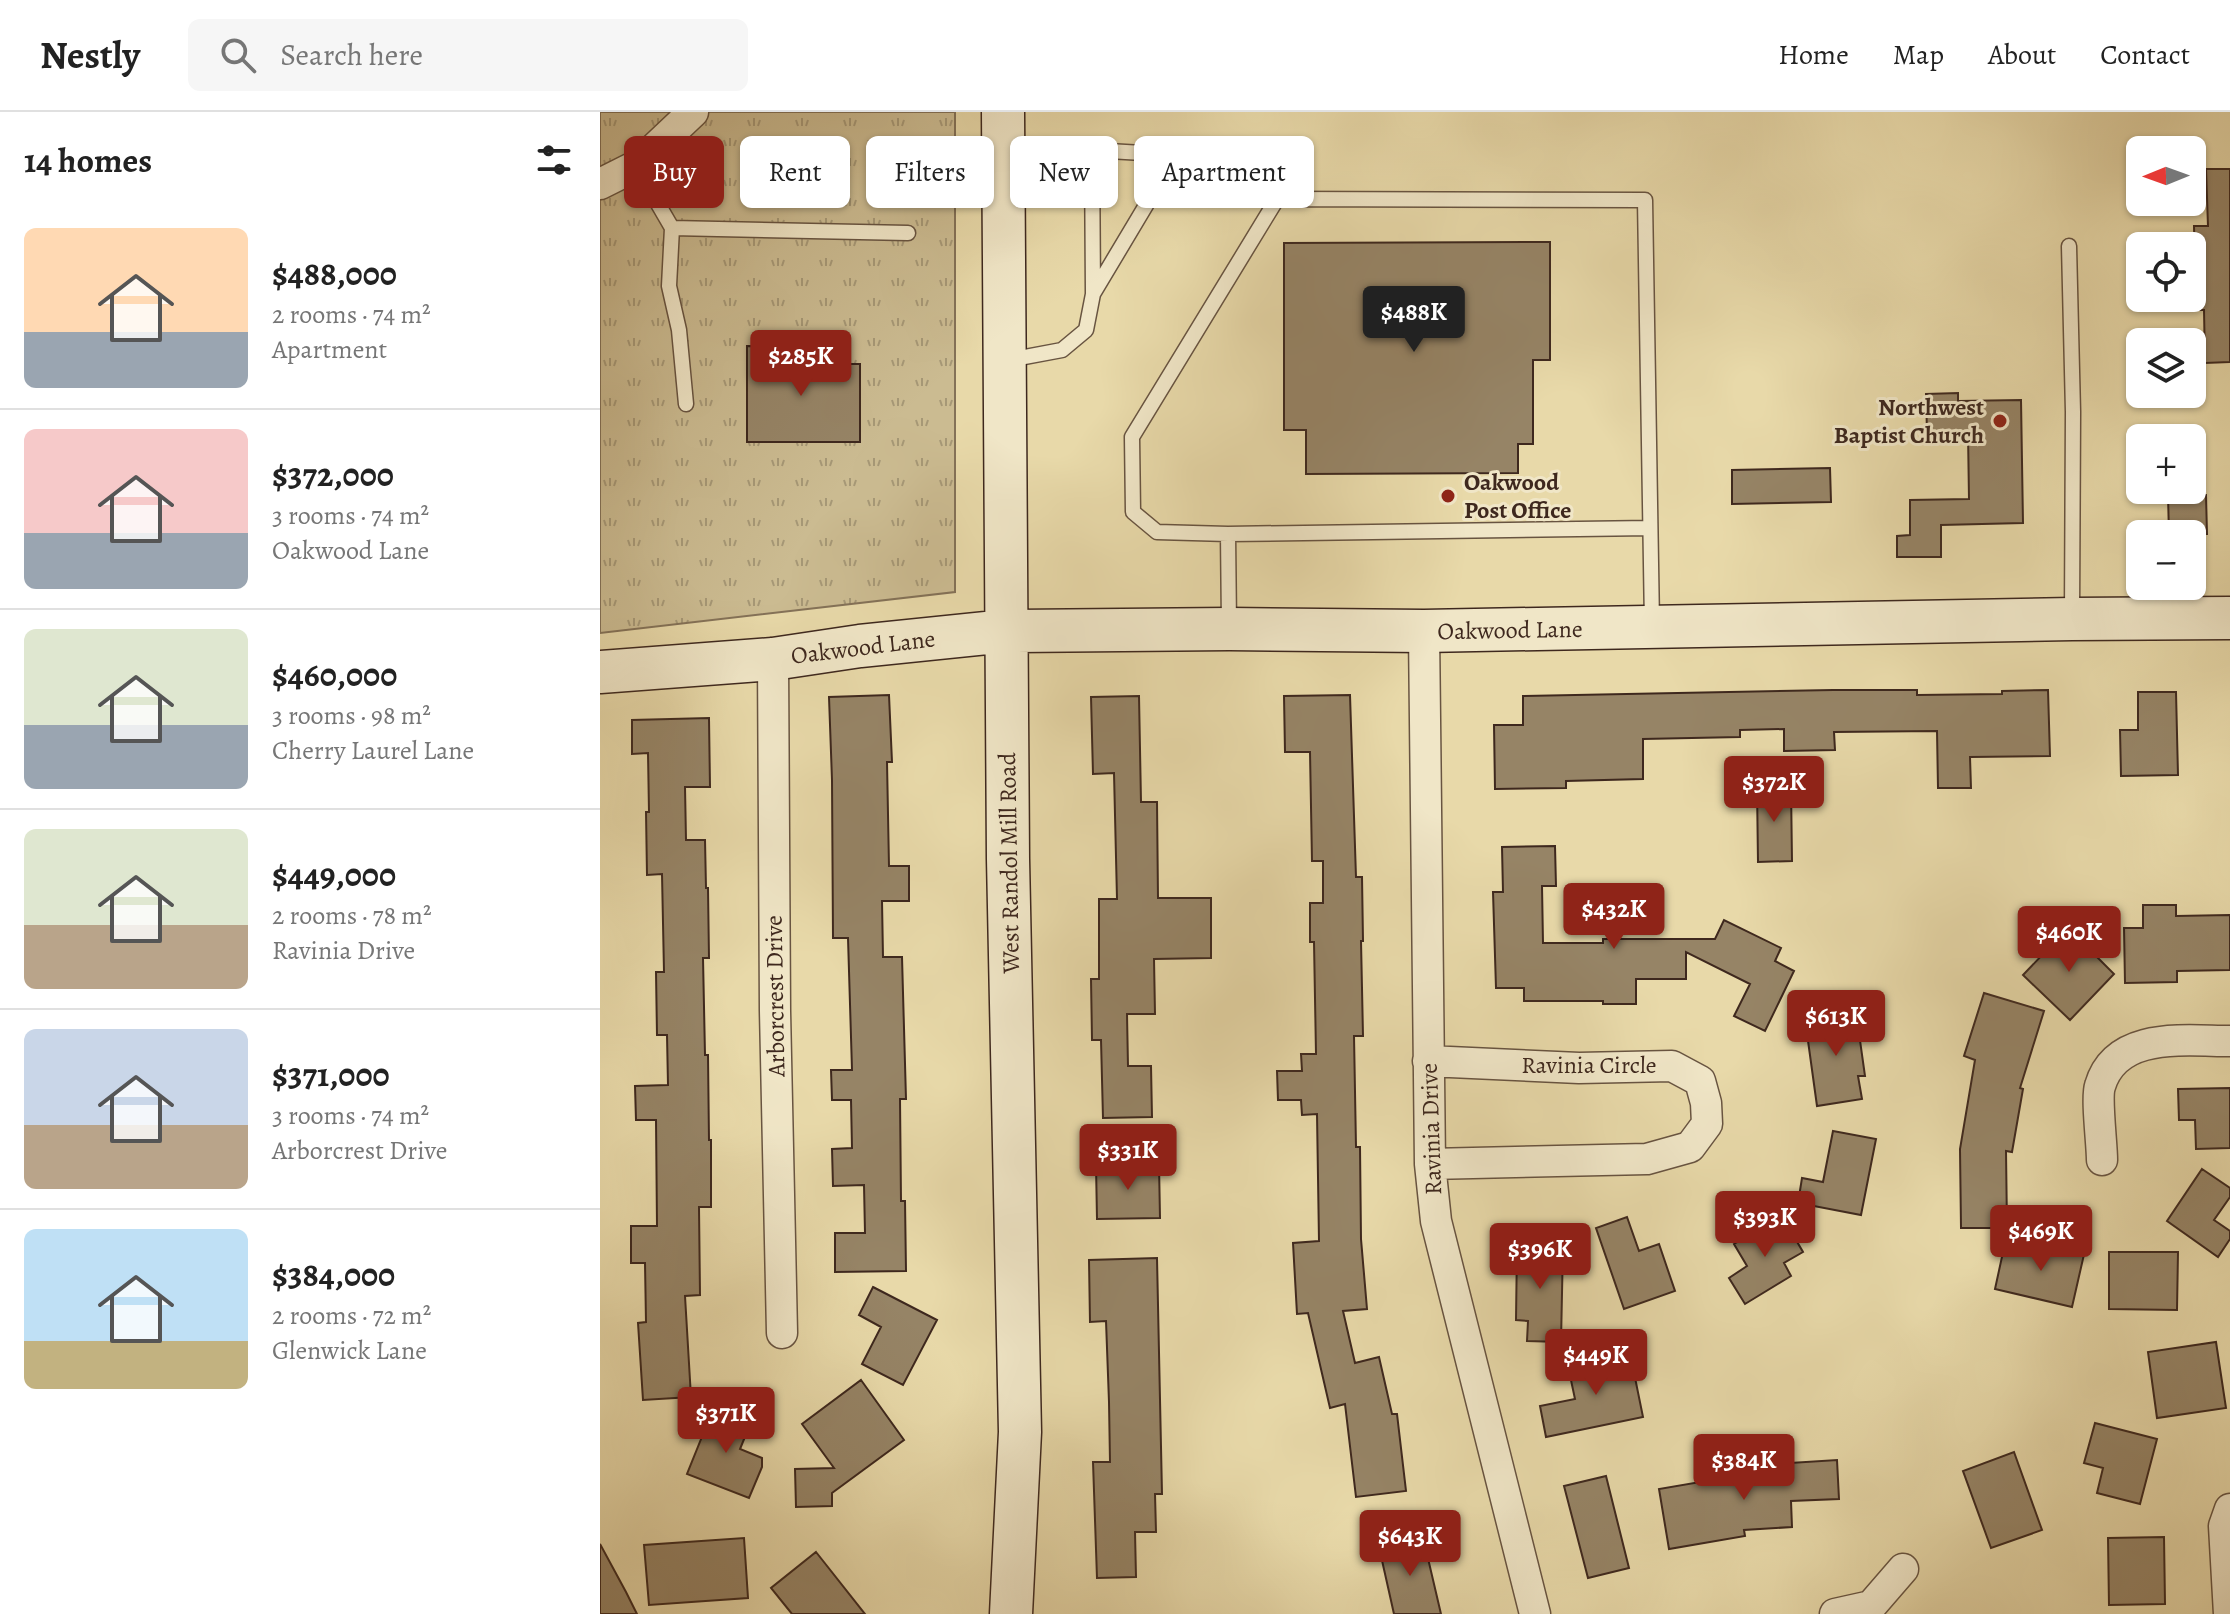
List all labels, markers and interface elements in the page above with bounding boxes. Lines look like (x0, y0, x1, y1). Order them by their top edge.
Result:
search box (188, 19, 748, 91)
text: Nestly (40, 29, 140, 81)
icon: search (216, 33, 260, 77)
text: Search here (280, 35, 423, 75)
text: Home (1778, 36, 1849, 74)
text: Map (1893, 36, 1944, 74)
text: About (1988, 36, 2056, 74)
text: Contact (2100, 36, 2190, 74)
chip: Buy (624, 136, 724, 208)
chip: Rent (740, 136, 850, 208)
chip: Filters (866, 136, 994, 208)
chip: New (1010, 136, 1118, 208)
chip: Apartment (1134, 136, 1314, 208)
north arrow (2126, 136, 2206, 216)
map controls (2126, 136, 2206, 600)
text: 14 homes (24, 137, 152, 184)
icon: filters (532, 138, 576, 182)
button: locate (2126, 232, 2206, 312)
text: $488,000 (272, 250, 397, 297)
icon: home (88, 260, 184, 356)
pin: $488K (1358, 286, 1470, 354)
text: $488K (1381, 294, 1447, 329)
text: 2 rooms · 74 m² (272, 297, 431, 332)
button: layers (2126, 328, 2206, 408)
pin: $285K (745, 330, 857, 398)
text: Apartment (272, 332, 387, 367)
text: $285K (768, 338, 834, 373)
place label: Northwest Baptist Church (1834, 391, 1984, 451)
marker: Northwest Baptist Church (1991, 412, 2009, 430)
button: + (2126, 424, 2206, 504)
text: $372,000 (272, 451, 394, 498)
icon: home (88, 461, 184, 557)
place label: Oakwood Post Office (1464, 466, 1571, 526)
marker: Oakwood Post Office (1439, 487, 1457, 505)
text: 3 rooms · 74 m² (272, 498, 429, 533)
button: − (2126, 520, 2206, 600)
text: Oakwood Lane (272, 533, 429, 568)
street label: Oakwood Lane (1437, 613, 1583, 647)
street label: Oakwood Lane (789, 622, 937, 672)
text: $460,000 (272, 651, 397, 698)
icon: home (88, 661, 184, 757)
text: 3 rooms · 98 m² (272, 698, 431, 733)
text: Cherry Laurel Lane (272, 733, 474, 768)
street label: West Randol Mill Road (991, 752, 1027, 975)
pin: $372K (1718, 756, 1830, 824)
text: $372K (1742, 764, 1806, 799)
text: $449,000 (272, 851, 396, 898)
icon: home (88, 861, 184, 957)
pin: $432K (1558, 883, 1670, 951)
text: $432K (1581, 891, 1647, 926)
text: 2 rooms · 78 m² (272, 898, 431, 933)
pin: $460K (2013, 906, 2125, 974)
text: $460K (2036, 914, 2102, 949)
street label: Arborcrest Drive (758, 915, 792, 1078)
text: Ravinia Drive (272, 933, 415, 968)
pin: $613K (1780, 990, 1892, 1058)
text: $613K (1805, 998, 1867, 1033)
street label: Ravinia Circle (1521, 1049, 1657, 1081)
text: $371,000 (272, 1051, 390, 1098)
icon: home (88, 1061, 184, 1157)
street label: Ravinia Drive (1413, 1062, 1449, 1196)
text: 3 rooms · 74 m² (272, 1098, 429, 1133)
pin: $331K (1072, 1124, 1184, 1192)
text: $331K (1098, 1132, 1158, 1167)
text: Arborcrest Drive (272, 1133, 447, 1168)
pin: $393K (1709, 1191, 1821, 1259)
text: $393K (1733, 1199, 1797, 1234)
pin: $469K (1985, 1205, 2097, 1273)
text: $469K (2008, 1213, 2074, 1248)
pin: $396K (1484, 1223, 1596, 1291)
text: $396K (1508, 1231, 1572, 1266)
text: $384,000 (272, 1251, 395, 1298)
icon: home (88, 1261, 184, 1357)
text: 2 rooms · 72 m² (272, 1298, 431, 1333)
pin: $449K (1540, 1329, 1652, 1397)
text: Glenwick Lane (272, 1333, 427, 1368)
text: $449K (1563, 1337, 1629, 1372)
pin: $371K (670, 1387, 782, 1455)
text: $371K (696, 1395, 756, 1430)
pin: $384K (1688, 1434, 1800, 1502)
text: $384K (1711, 1442, 1777, 1477)
pin: $643K (1354, 1510, 1466, 1578)
text: $643K (1378, 1518, 1442, 1553)

